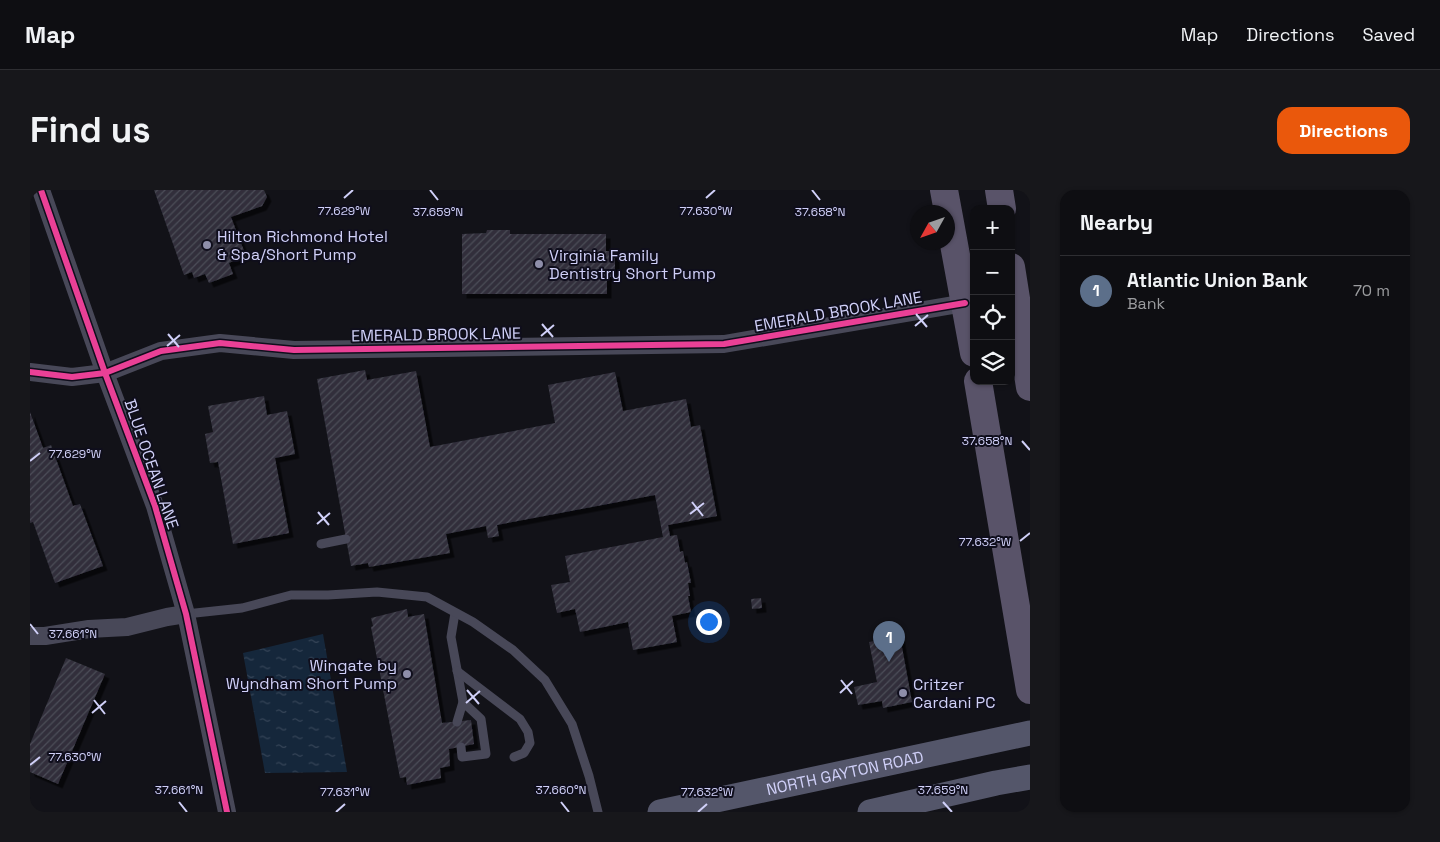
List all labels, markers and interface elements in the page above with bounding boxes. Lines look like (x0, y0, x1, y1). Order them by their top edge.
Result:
text: Map (25, 19, 75, 50)
text: Map (1181, 23, 1218, 46)
text: Directions (1246, 23, 1335, 46)
text: Saved (1363, 23, 1415, 46)
button: Directions (1277, 107, 1410, 154)
text: Find us (30, 108, 151, 152)
text: 77.629°W (318, 203, 371, 219)
text: 77.630°W (679, 203, 733, 219)
text: 37.659°N (413, 204, 463, 220)
text: 37.658°N (795, 204, 845, 220)
north arrow (910, 205, 955, 250)
map controls (970, 205, 1015, 385)
button: + (970, 205, 1015, 250)
text: Nearby (1080, 209, 1153, 236)
place label: Hilton Richmond Hotel & Spa/Short Pump (217, 226, 388, 265)
marker: Hilton Richmond Hotel & Spa/Short Pump (201, 239, 213, 251)
place label: Virginia Family Dentistry Short Pump (549, 245, 716, 284)
button: − (970, 250, 1015, 295)
marker: Virginia Family Dentistry Short Pump (533, 258, 545, 270)
text: Atlantic Union Bank (1127, 268, 1308, 293)
text: 1 (1092, 280, 1100, 301)
text: 70 m (1353, 280, 1390, 301)
street label: EMERALD BROOK LANE (753, 286, 924, 337)
text: Bank (1127, 293, 1165, 314)
button: locate (970, 295, 1015, 340)
street label: EMERALD BROOK LANE (351, 323, 521, 346)
button: layers (970, 340, 1015, 385)
street label: BLUE OCEAN LANE (119, 396, 184, 532)
text: 37.658°N (962, 433, 1012, 449)
text: 77.629°W (49, 446, 102, 462)
text: 77.632°W (959, 534, 1012, 550)
your location (696, 609, 722, 635)
pin: 1 (873, 621, 905, 662)
text: 37.661°N (49, 626, 97, 642)
place label: Wingate by Wyndham Short Pump (226, 655, 397, 694)
marker: Wingate by Wyndham Short Pump (401, 668, 413, 680)
place label: Critzer Cardani PC (913, 674, 995, 713)
marker: Critzer Cardani PC (897, 687, 909, 699)
street label: NORTH GAYTON ROAD (764, 746, 926, 800)
text: 77.630°W (48, 749, 102, 765)
text: 37.661°N (155, 782, 203, 798)
text: 37.660°N (535, 782, 587, 798)
text: 37.659°N (918, 782, 968, 798)
text: 77.631°W (320, 784, 371, 800)
text: 77.632°W (681, 784, 734, 800)

